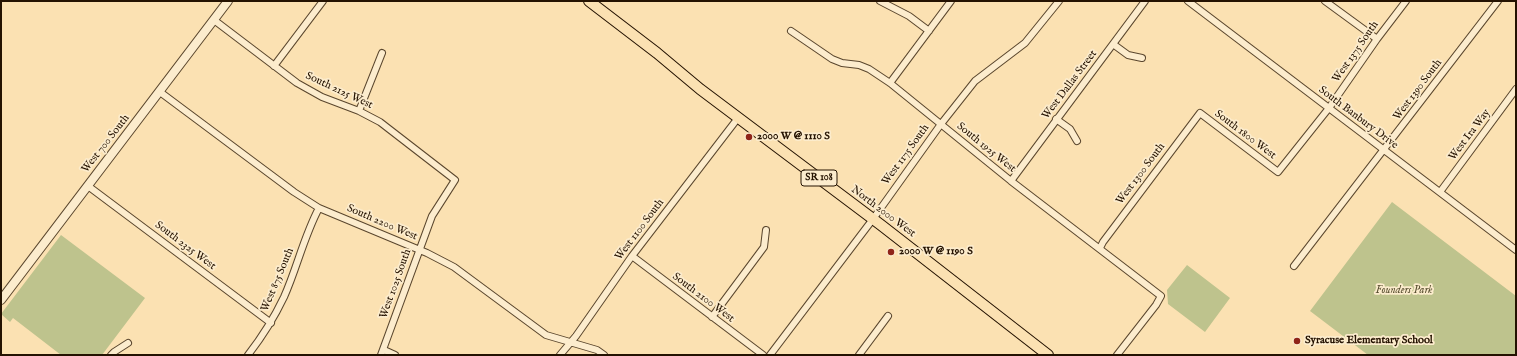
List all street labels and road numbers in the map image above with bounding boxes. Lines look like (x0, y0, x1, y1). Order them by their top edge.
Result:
street label: West 1375 South (1330, 19, 1382, 85)
street label: West Dallas Street (1040, 48, 1100, 122)
street label: West 1390 South (1391, 57, 1445, 123)
street label: South 2125 West (303, 70, 375, 112)
street label: South Banbury Drive (1316, 84, 1400, 152)
street label: West Ira Way (1446, 107, 1494, 163)
street label: South 1800 West (1212, 108, 1278, 162)
street label: West 700 South (79, 112, 133, 176)
street label: South 1925 West (954, 120, 1018, 176)
street label: West 1175 South (880, 122, 932, 188)
street label: West 1300 South (1114, 141, 1168, 207)
road number: SR 108 (801, 170, 837, 186)
street label: North 2000 West (848, 183, 918, 241)
street label: West 1100 South (613, 197, 667, 263)
street label: South 2200 West (345, 202, 419, 244)
street label: South 2325 West (152, 219, 218, 273)
street label: West 875 South (259, 246, 297, 314)
street label: West 1025 South (377, 248, 415, 320)
street label: South 2100 West (669, 270, 737, 326)

